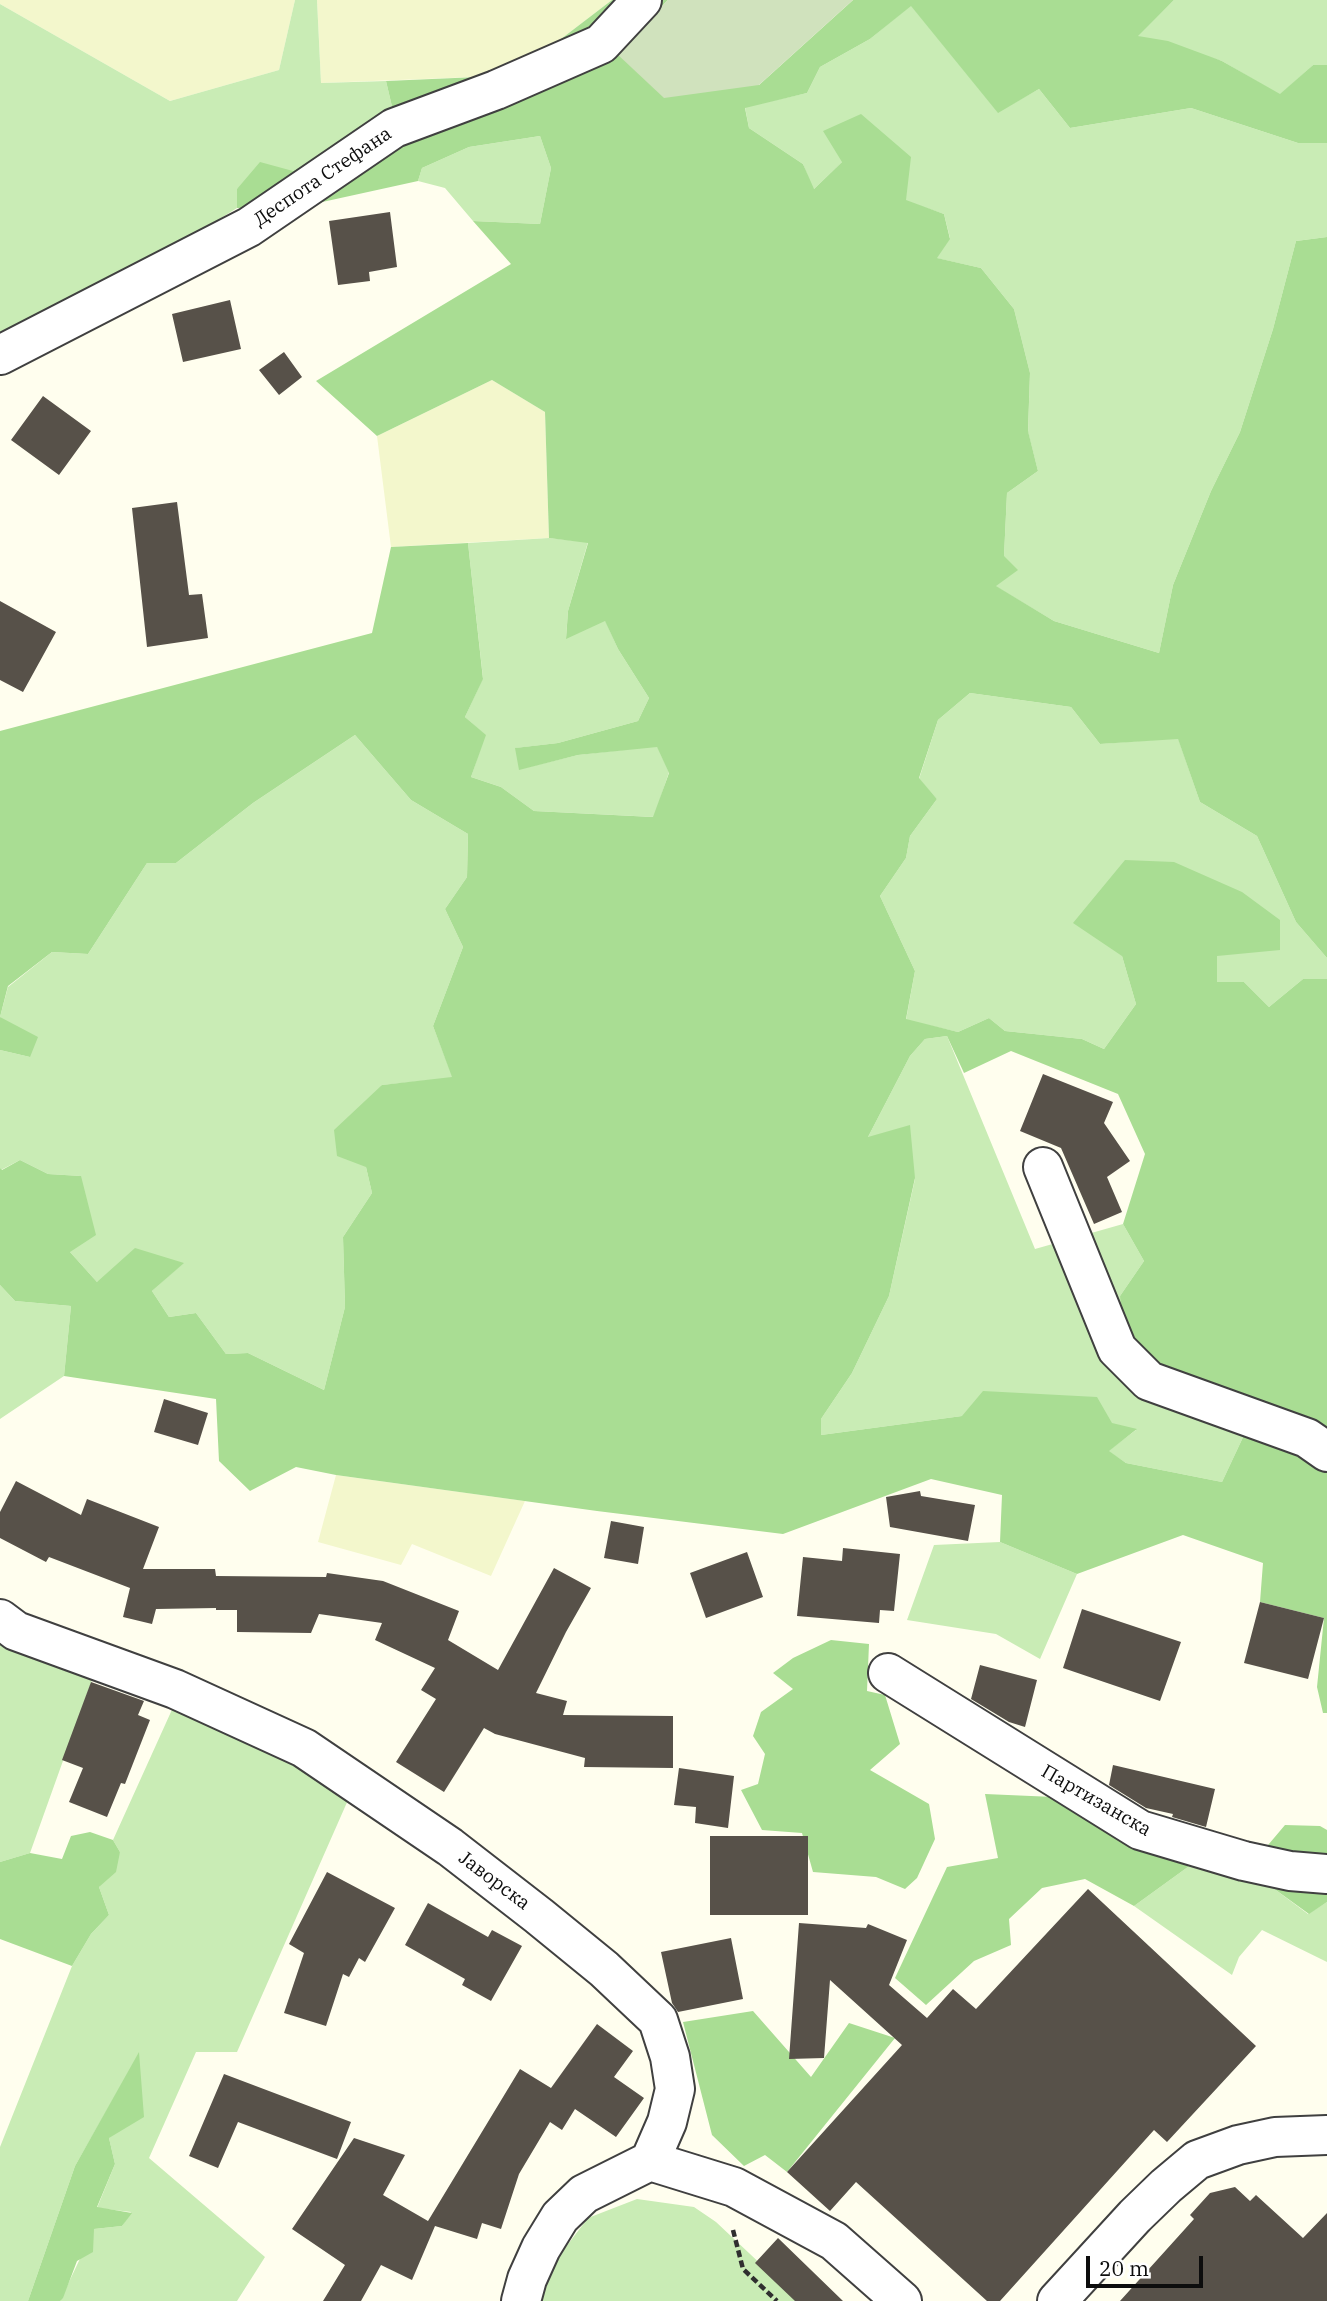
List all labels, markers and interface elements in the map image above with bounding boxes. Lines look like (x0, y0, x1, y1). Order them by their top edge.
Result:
street label: Деспота Стефана (250, 122, 396, 232)
street label: Партизанска (1037, 1760, 1155, 1842)
street label: Јаворска (454, 1847, 534, 1915)
scale bar (1089, 2242, 1206, 2286)
text: 20 m (1099, 2254, 1149, 2282)

